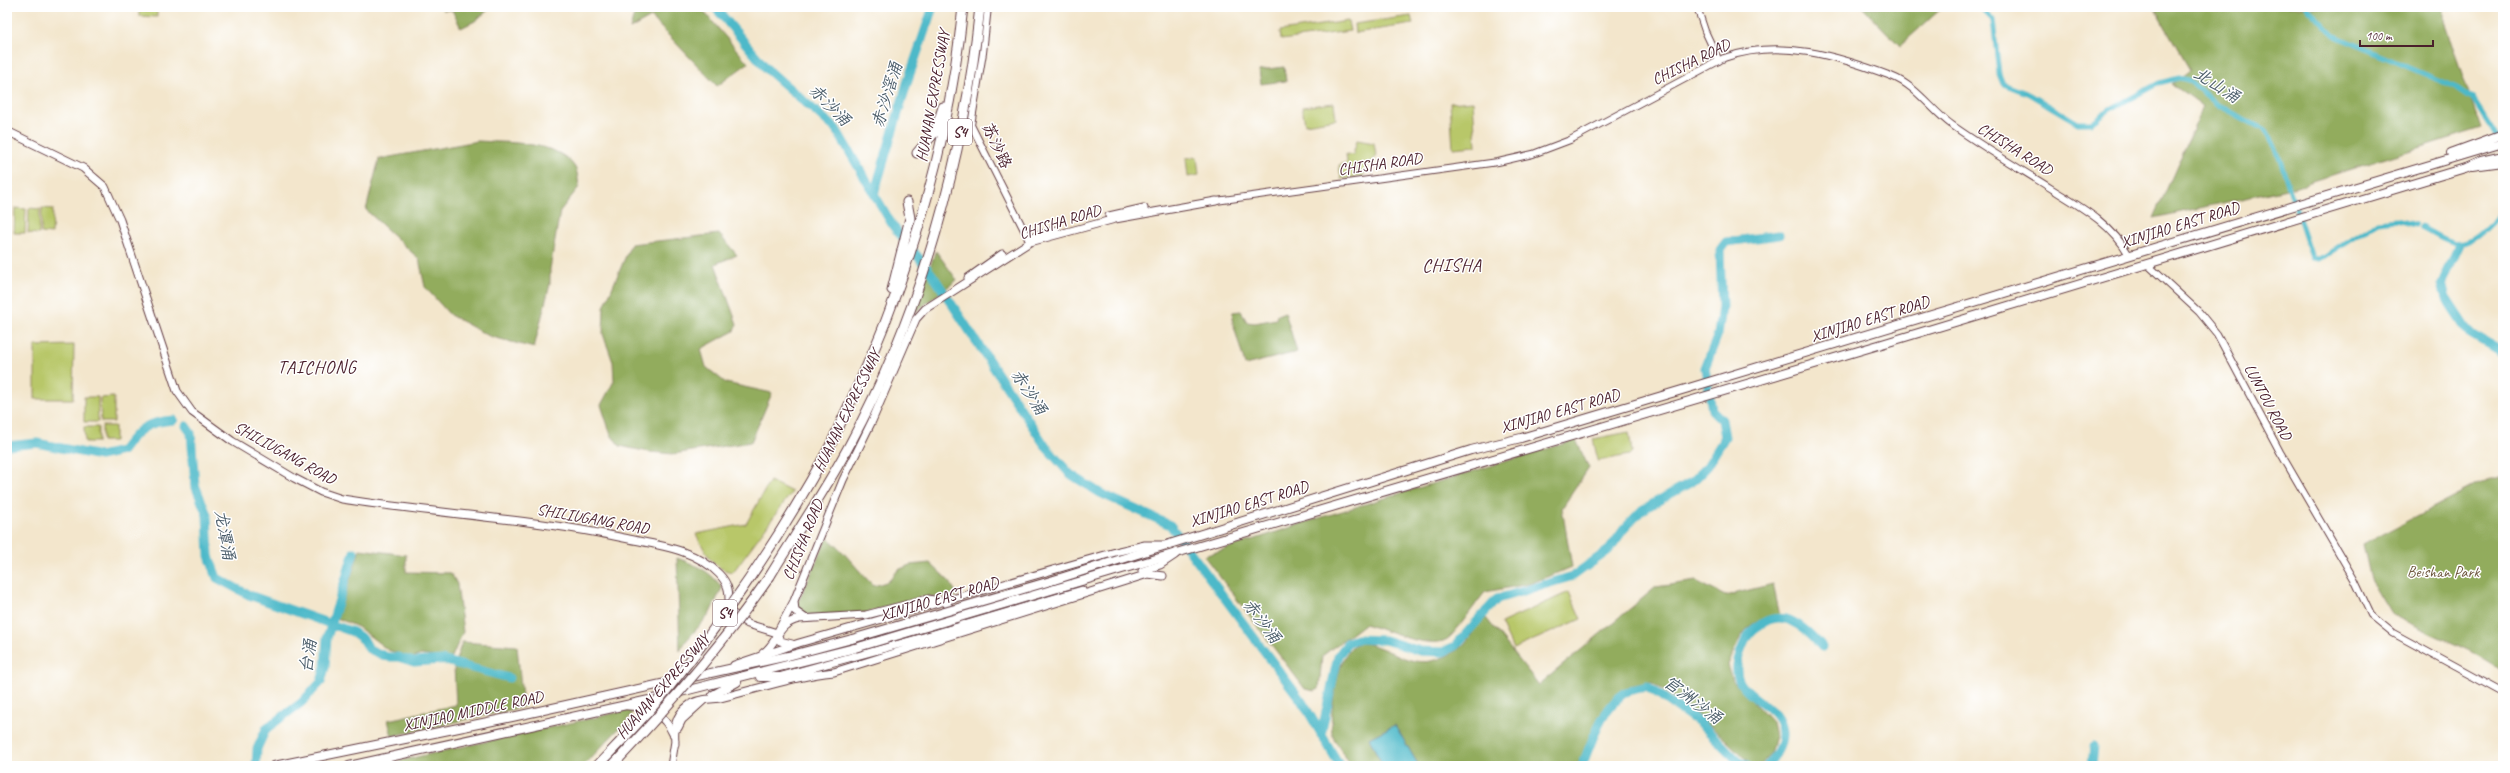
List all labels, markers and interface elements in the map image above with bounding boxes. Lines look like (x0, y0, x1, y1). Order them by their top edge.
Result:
scale bar (2360, 22, 2433, 48)
street label: HUANAN EXPRESSWAY (912, 26, 955, 163)
text: 100 m (2366, 28, 2393, 44)
street label: CHISHA ROAD (1649, 34, 1735, 89)
water label: 赤沙滘涌 (867, 58, 907, 131)
water label: 北山涌 (2190, 62, 2245, 108)
water label: 赤沙涌 (805, 80, 856, 131)
street label: CHISHA ROAD (1974, 118, 2058, 181)
road number: S4 (948, 119, 972, 145)
street label: 苏沙路 (978, 120, 1016, 172)
street label: CHISHA ROAD (1337, 148, 1425, 180)
street label: XINJIAO EAST ROAD (2118, 197, 2243, 252)
street label: CHISHA ROAD (1017, 200, 1105, 244)
district label: CHISHA (1422, 254, 1482, 276)
street label: XINJIAO EAST ROAD (1808, 291, 1933, 346)
street label: HUANAN EXPRESSWAY (809, 344, 887, 475)
district label: TAICHONG (278, 356, 358, 378)
street label: LUNTOU ROAD (2240, 361, 2297, 445)
water label: 赤沙涌 (1006, 365, 1052, 420)
street label: XINJIAO EAST ROAD (1498, 384, 1623, 438)
street label: SHILIUGANG ROAD (231, 417, 341, 490)
street label: XINJIAO EAST ROAD (1187, 476, 1312, 531)
street label: CHISHA ROAD (778, 496, 829, 583)
street label: SHILIUGANG ROAD (535, 499, 652, 539)
water label: 龙潭涌 (210, 508, 240, 563)
park label: Beishan Park (2407, 562, 2480, 582)
street label: XINJIAO EAST ROAD (877, 572, 1002, 626)
water label: 赤沙涌 (1238, 594, 1286, 648)
road number: S4 (713, 600, 737, 626)
street label: HUANAN EXPRESSWAY (612, 627, 716, 743)
water label: 台涌 (295, 637, 321, 674)
water label: 官洲沙涌 (1660, 671, 1727, 729)
street label: XINJIAO MIDDLE ROAD (401, 686, 547, 736)

